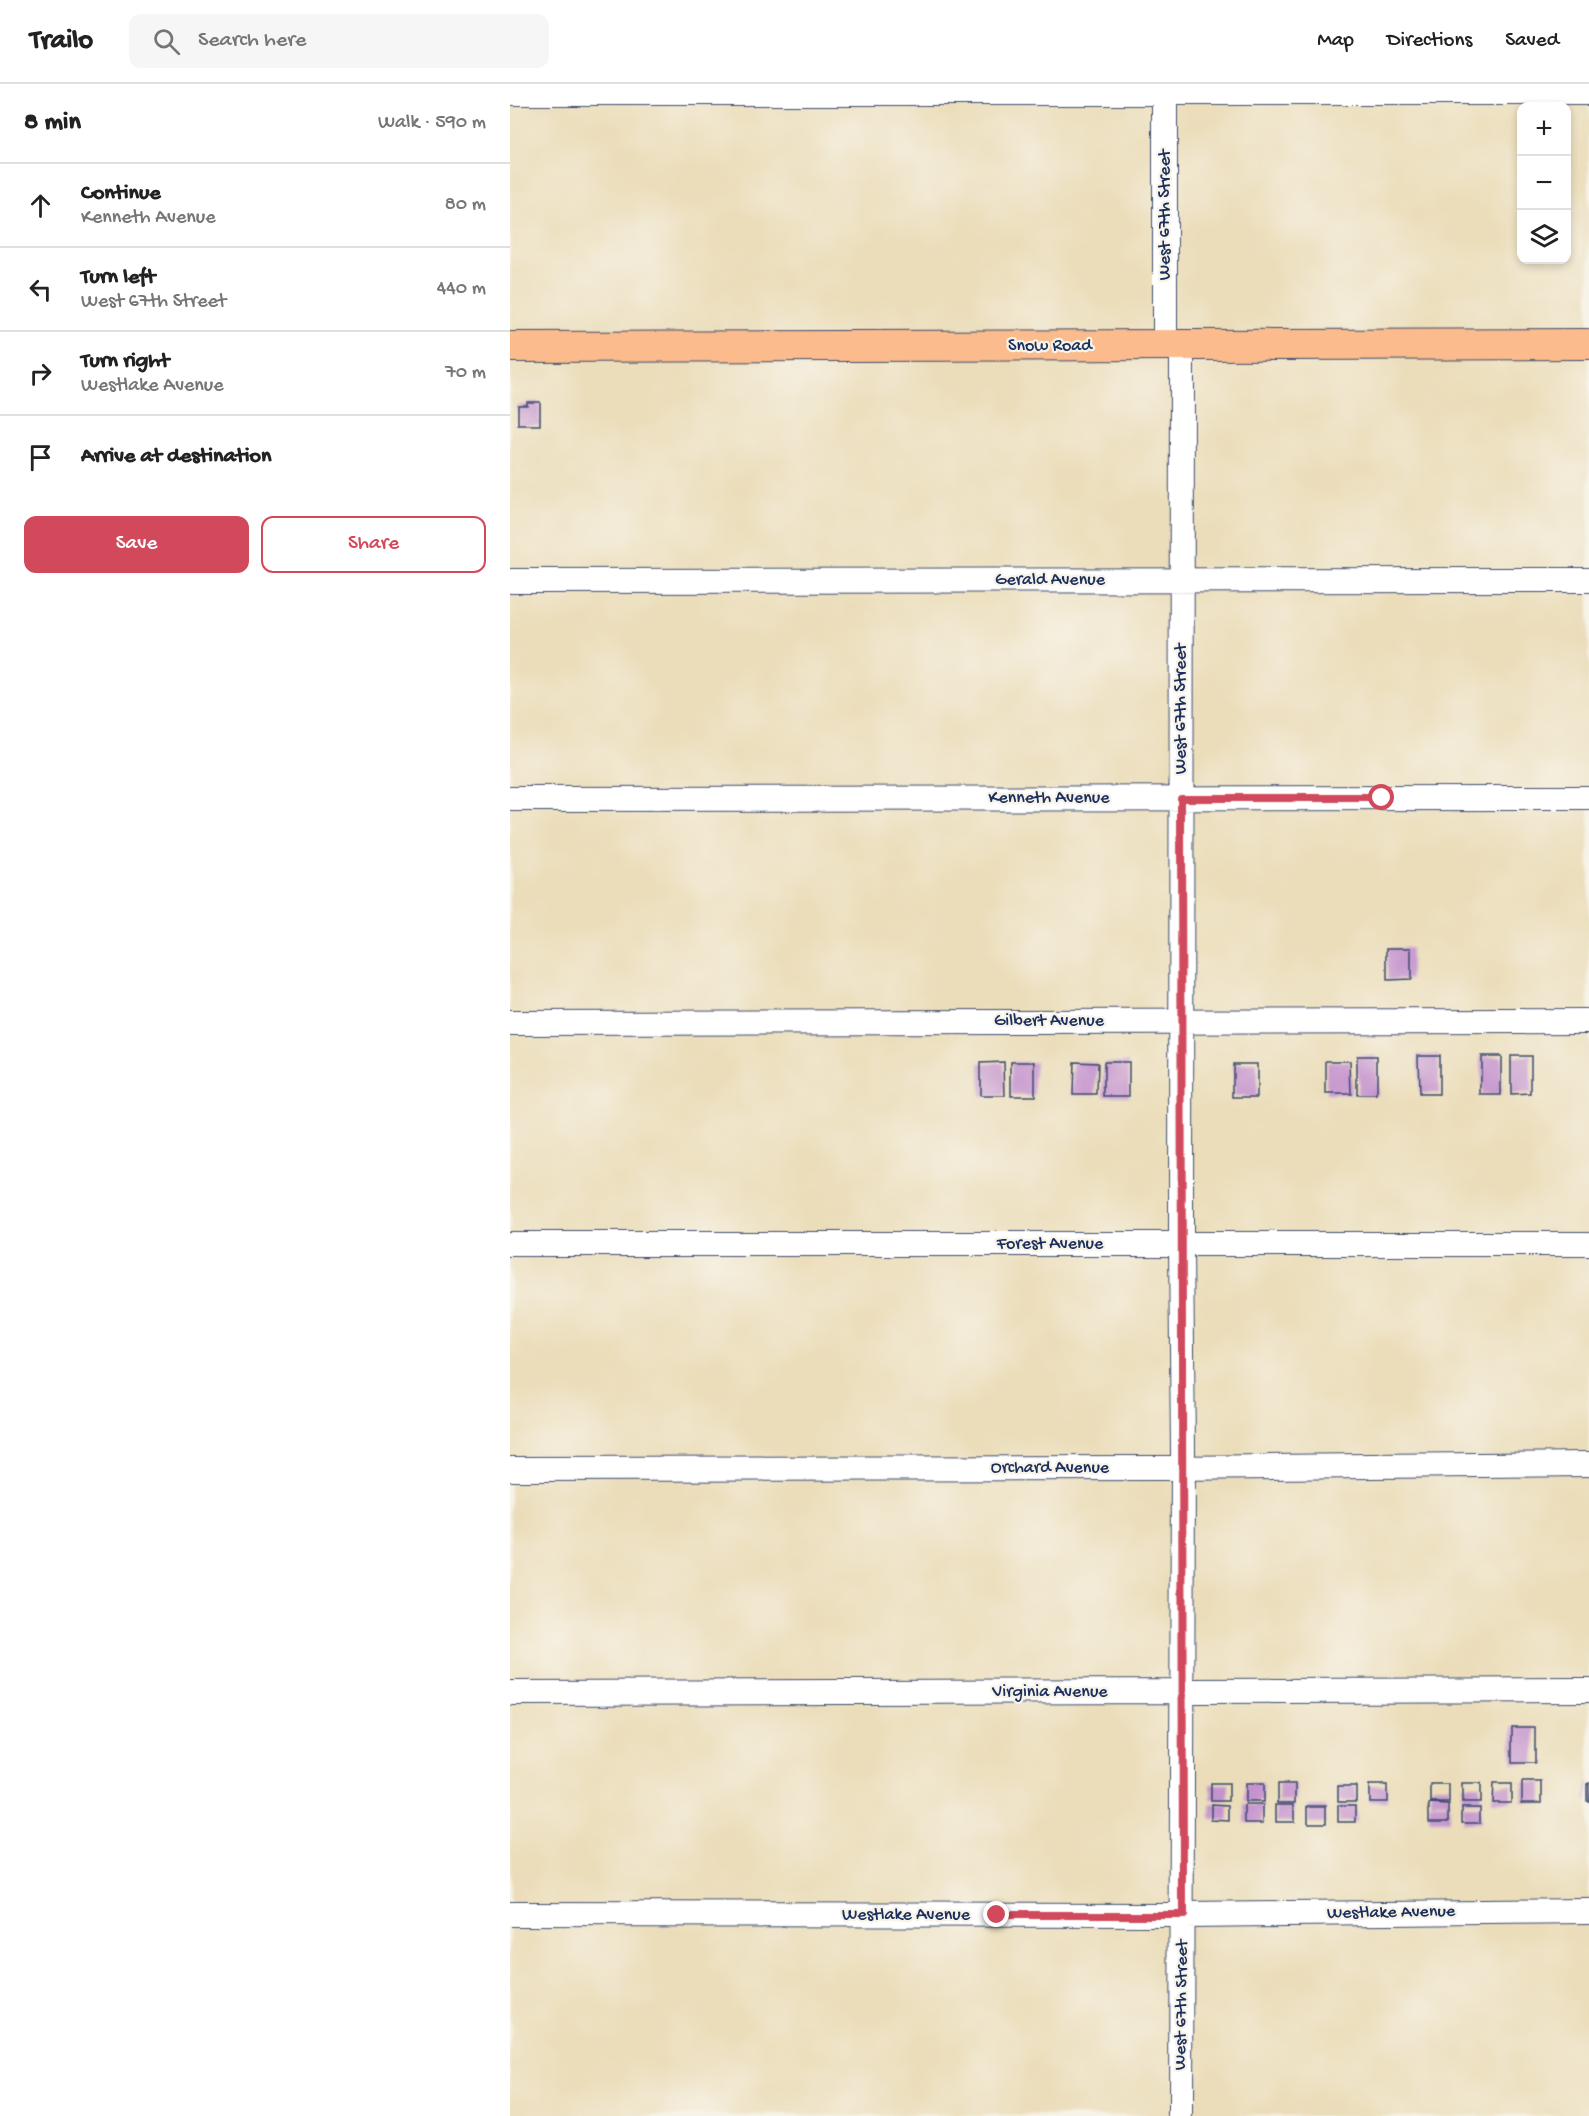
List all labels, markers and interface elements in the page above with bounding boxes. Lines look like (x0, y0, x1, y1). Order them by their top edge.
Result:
search box (129, 14, 549, 68)
text: Trailo (30, 25, 93, 58)
icon: search (150, 25, 183, 58)
text: Search here (198, 28, 306, 54)
text: Map (1317, 29, 1354, 54)
text: Directions (1387, 29, 1472, 54)
text: Saved (1505, 29, 1559, 54)
map controls (1517, 102, 1571, 264)
button: + (1517, 102, 1571, 156)
text: 8 min (24, 108, 81, 139)
text: Walk · 590 m (378, 112, 486, 135)
street label: West 67th Street (1155, 148, 1176, 280)
button: − (1517, 156, 1571, 210)
text: Continue (81, 181, 161, 207)
icon: ahead (24, 189, 57, 222)
text: 80 m (445, 194, 486, 217)
text: Kenneth Avenue (81, 207, 215, 230)
button: layers (1517, 210, 1571, 264)
text: Turn left (81, 265, 155, 291)
icon: left (24, 273, 57, 306)
text: 440 m (437, 278, 486, 301)
text: West 67th Street (81, 291, 226, 314)
street label: Snow Road (1008, 336, 1093, 357)
text: Turn right (81, 349, 169, 375)
icon: right (24, 357, 57, 390)
text: 70 m (445, 362, 486, 385)
text: Westlake Avenue (81, 375, 223, 398)
icon: arrive (24, 441, 57, 474)
text: Arrive at destination (81, 444, 271, 470)
button: Save (24, 516, 249, 573)
button: Share (261, 516, 486, 573)
street label: Gerald Avenue (995, 570, 1106, 591)
street label: West 67th Street (1171, 642, 1192, 774)
route start (1368, 784, 1394, 810)
street label: Kenneth Avenue (988, 788, 1110, 809)
street label: Gilbert Avenue (994, 1011, 1105, 1032)
street label: Forest Avenue (996, 1234, 1104, 1255)
street label: Orchard Avenue (991, 1458, 1110, 1479)
street label: Virginia Avenue (991, 1682, 1108, 1703)
route end (983, 1901, 1009, 1927)
street label: Westlake Avenue (1327, 1901, 1456, 1925)
street label: Westlake Avenue (842, 1905, 971, 1926)
street label: West 67th Street (1170, 1938, 1194, 2070)

